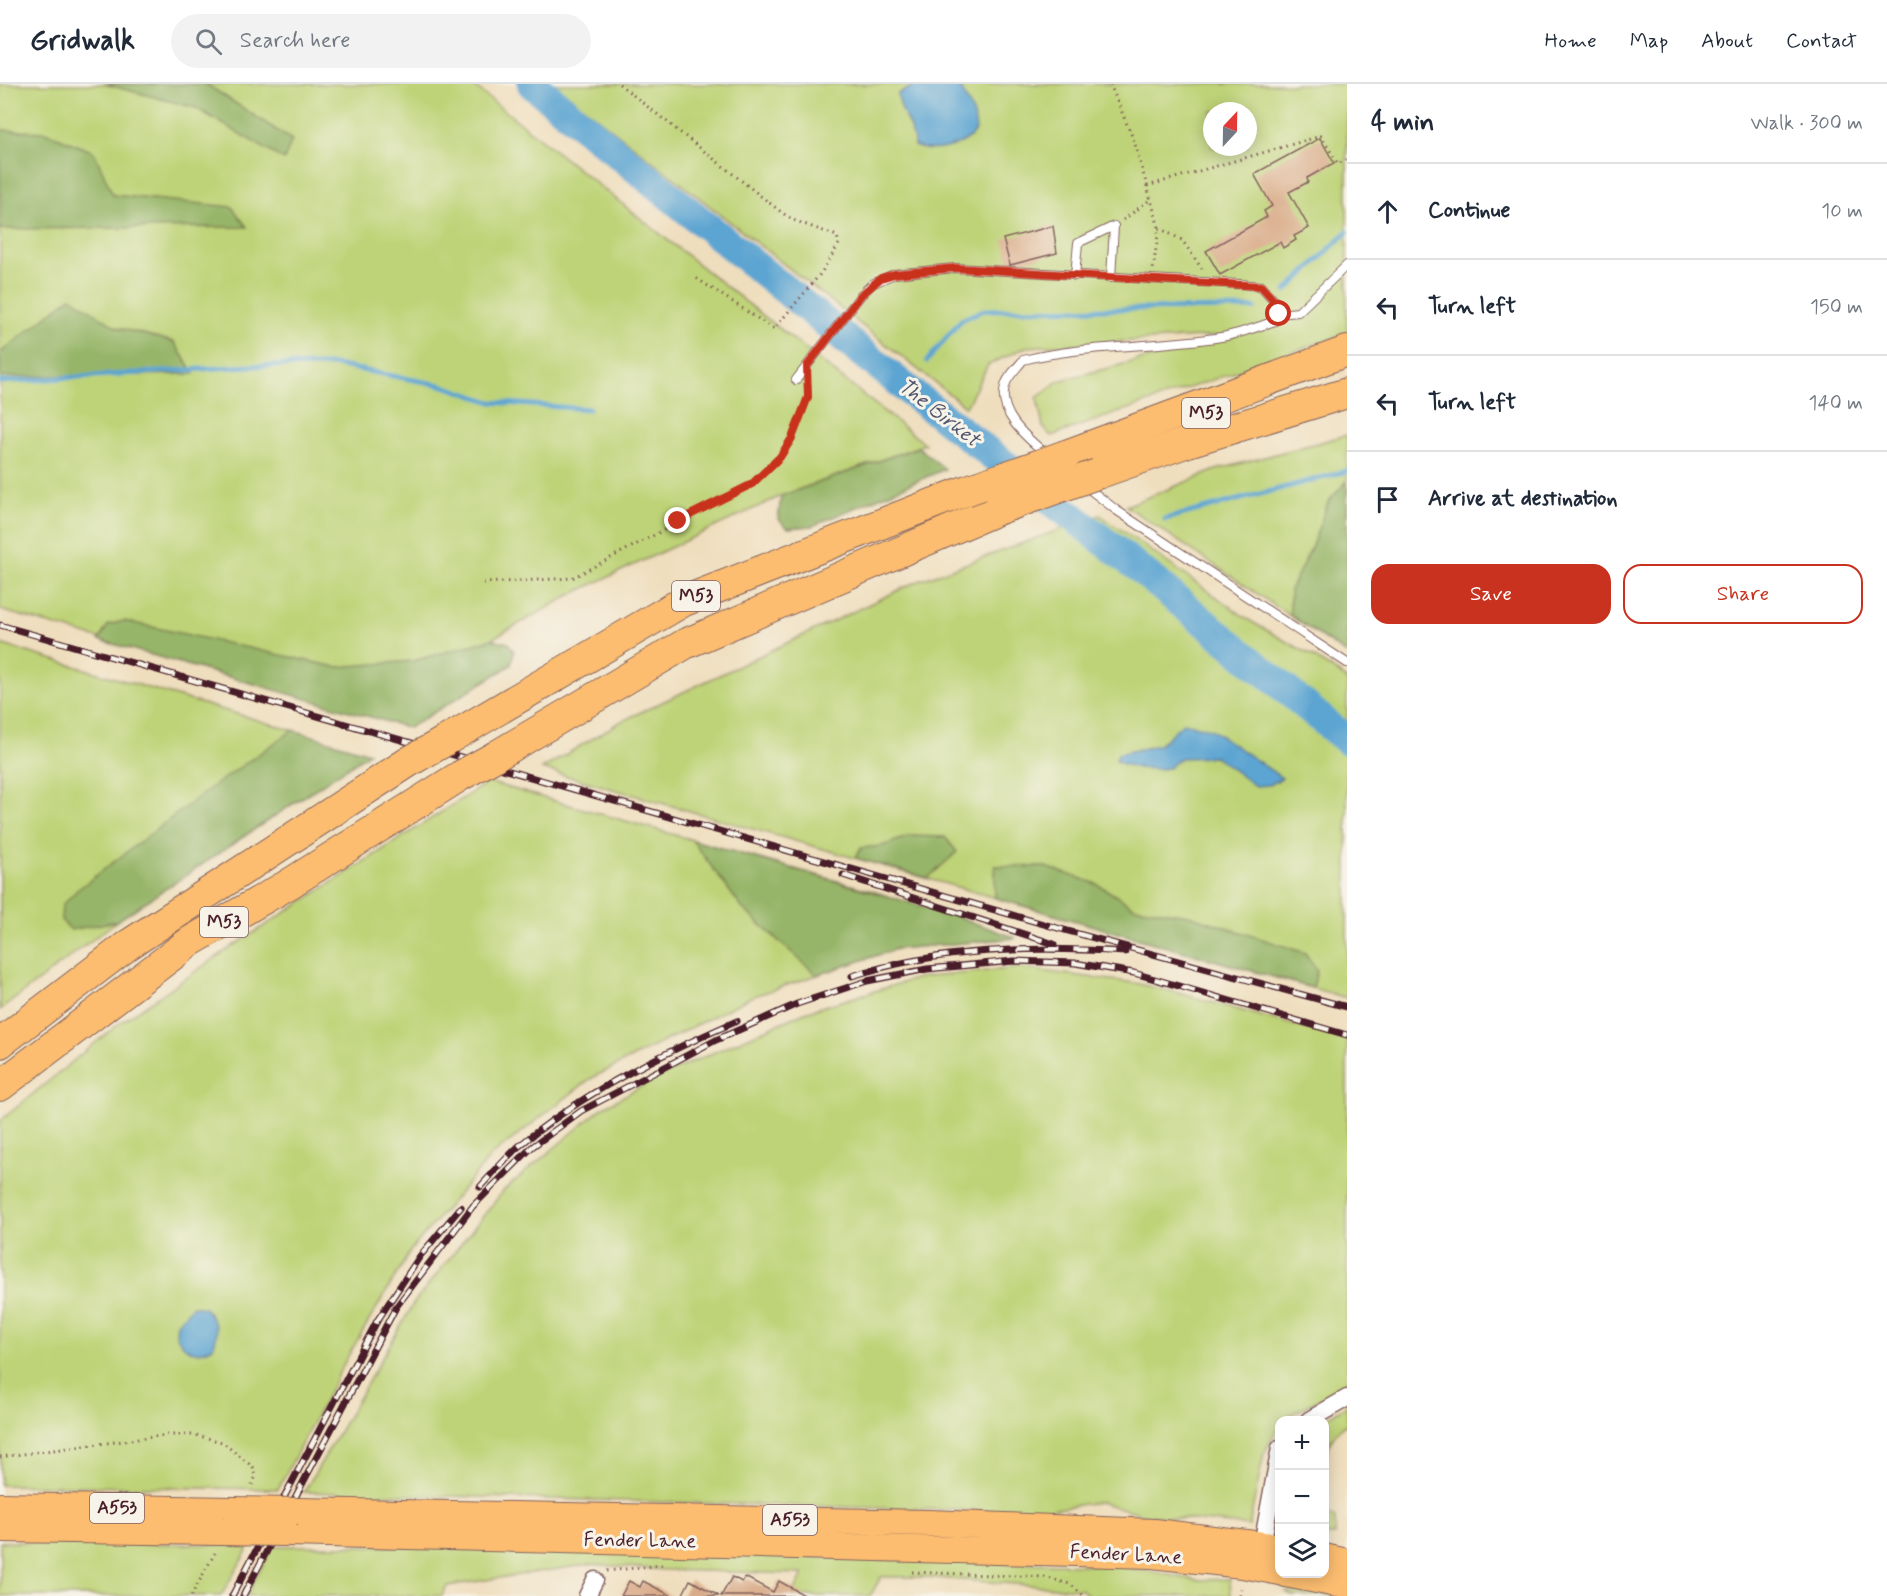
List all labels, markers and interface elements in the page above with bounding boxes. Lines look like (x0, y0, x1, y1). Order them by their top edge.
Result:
search box (171, 14, 591, 68)
text: Gridwalk (30, 23, 135, 60)
icon: search (192, 25, 225, 58)
text: Search here (240, 27, 351, 55)
text: Home (1545, 27, 1597, 55)
text: Map (1630, 27, 1668, 55)
text: About (1701, 27, 1753, 55)
text: Contact (1786, 27, 1857, 55)
north arrow (1203, 102, 1257, 156)
text: 4 min (1371, 106, 1434, 140)
text: Walk · 300 m (1751, 110, 1863, 137)
icon: ahead (1371, 195, 1404, 228)
text: Continue (1428, 197, 1510, 225)
text: 10 m (1821, 198, 1863, 225)
icon: left (1371, 291, 1404, 324)
text: Turn left (1428, 293, 1516, 321)
text: 150 m (1810, 294, 1863, 321)
route start (1265, 300, 1291, 326)
water label: The Birket (892, 372, 987, 455)
icon: left (1371, 387, 1404, 420)
text: Turn left (1428, 389, 1516, 417)
text: 140 m (1809, 390, 1863, 417)
road number: M53 (1182, 398, 1230, 428)
icon: arrive (1371, 483, 1404, 516)
text: Arrive at destination (1428, 485, 1618, 513)
route end (664, 507, 690, 533)
button: Save (1371, 564, 1611, 624)
button: Share (1623, 564, 1863, 624)
road number: M53 (672, 581, 720, 611)
road number: M53 (200, 907, 248, 937)
map controls (1275, 1416, 1329, 1578)
button: + (1275, 1416, 1329, 1470)
button: − (1275, 1470, 1329, 1524)
road number: A553 (90, 1493, 144, 1523)
road number: A553 (763, 1505, 817, 1535)
button: layers (1275, 1524, 1329, 1578)
street label: Fender Lane (583, 1527, 697, 1555)
street label: Fender Lane (1069, 1539, 1183, 1571)

